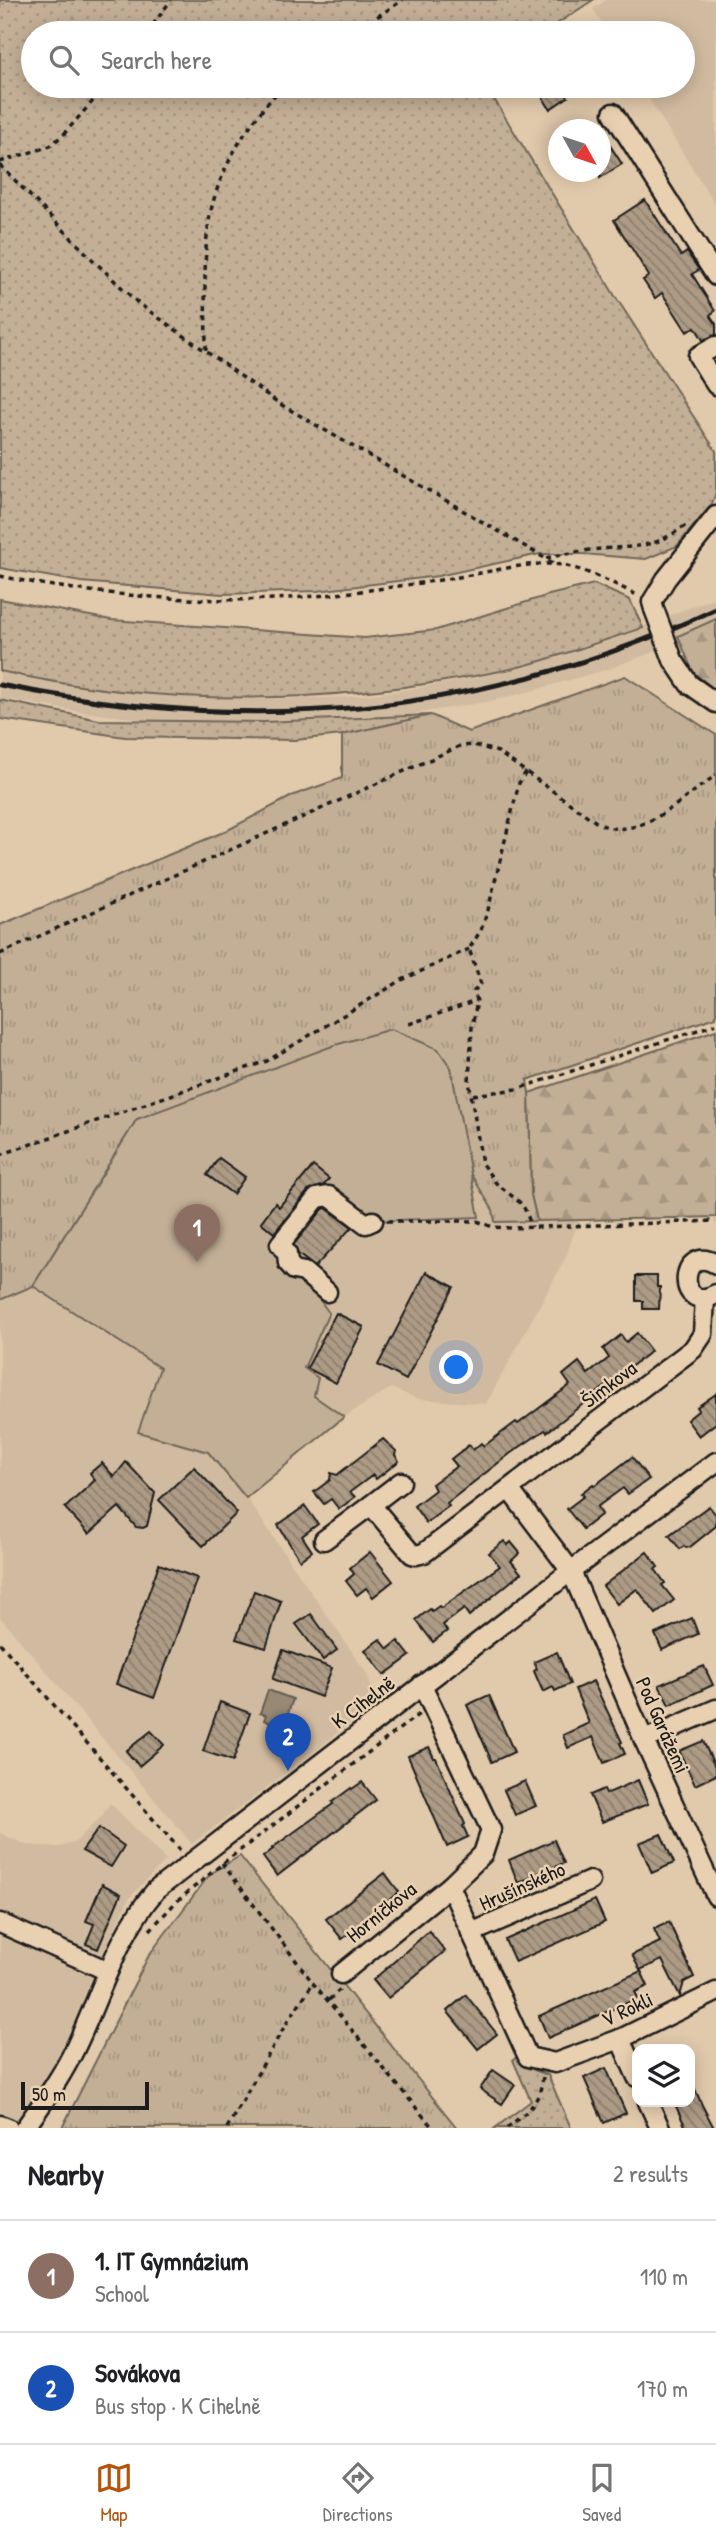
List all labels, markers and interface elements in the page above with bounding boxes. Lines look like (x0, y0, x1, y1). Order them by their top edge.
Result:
search box (21, 21, 695, 98)
icon: search (45, 41, 83, 79)
text: Search here (101, 42, 212, 77)
north arrow (548, 119, 611, 182)
pin: 1 (174, 1204, 220, 1262)
your location (439, 1350, 473, 1384)
street label: Šimkova (575, 1354, 643, 1414)
street label: K Cihelně (325, 1669, 401, 1735)
street label: Pod Garážemi (629, 1672, 697, 1778)
pin: 2 (265, 1713, 311, 1771)
street label: Hrušínského (475, 1854, 569, 1918)
street label: Horníčkova (340, 1875, 422, 1949)
street label: V Rokli (597, 1985, 657, 2033)
map controls (632, 2044, 695, 2107)
button: layers (632, 2044, 695, 2107)
scale bar (21, 2079, 149, 2111)
text: 50 m (32, 2081, 66, 2107)
text: Nearby (28, 2154, 104, 2194)
text: 2 results (613, 2158, 688, 2189)
text: 1. IT Gymnázium (95, 2243, 248, 2278)
text: 1 (47, 2261, 55, 2292)
text: 110 m (640, 2261, 688, 2292)
text: School (95, 2278, 149, 2309)
text: Sovákova (95, 2355, 180, 2390)
text: 2 (46, 2373, 56, 2404)
text: 170 m (637, 2373, 688, 2404)
text: Bus stop · K Cihelně (95, 2390, 261, 2421)
tab: Map (95, 2459, 133, 2527)
tab: Directions (323, 2459, 393, 2527)
tab: Saved (582, 2459, 621, 2527)

